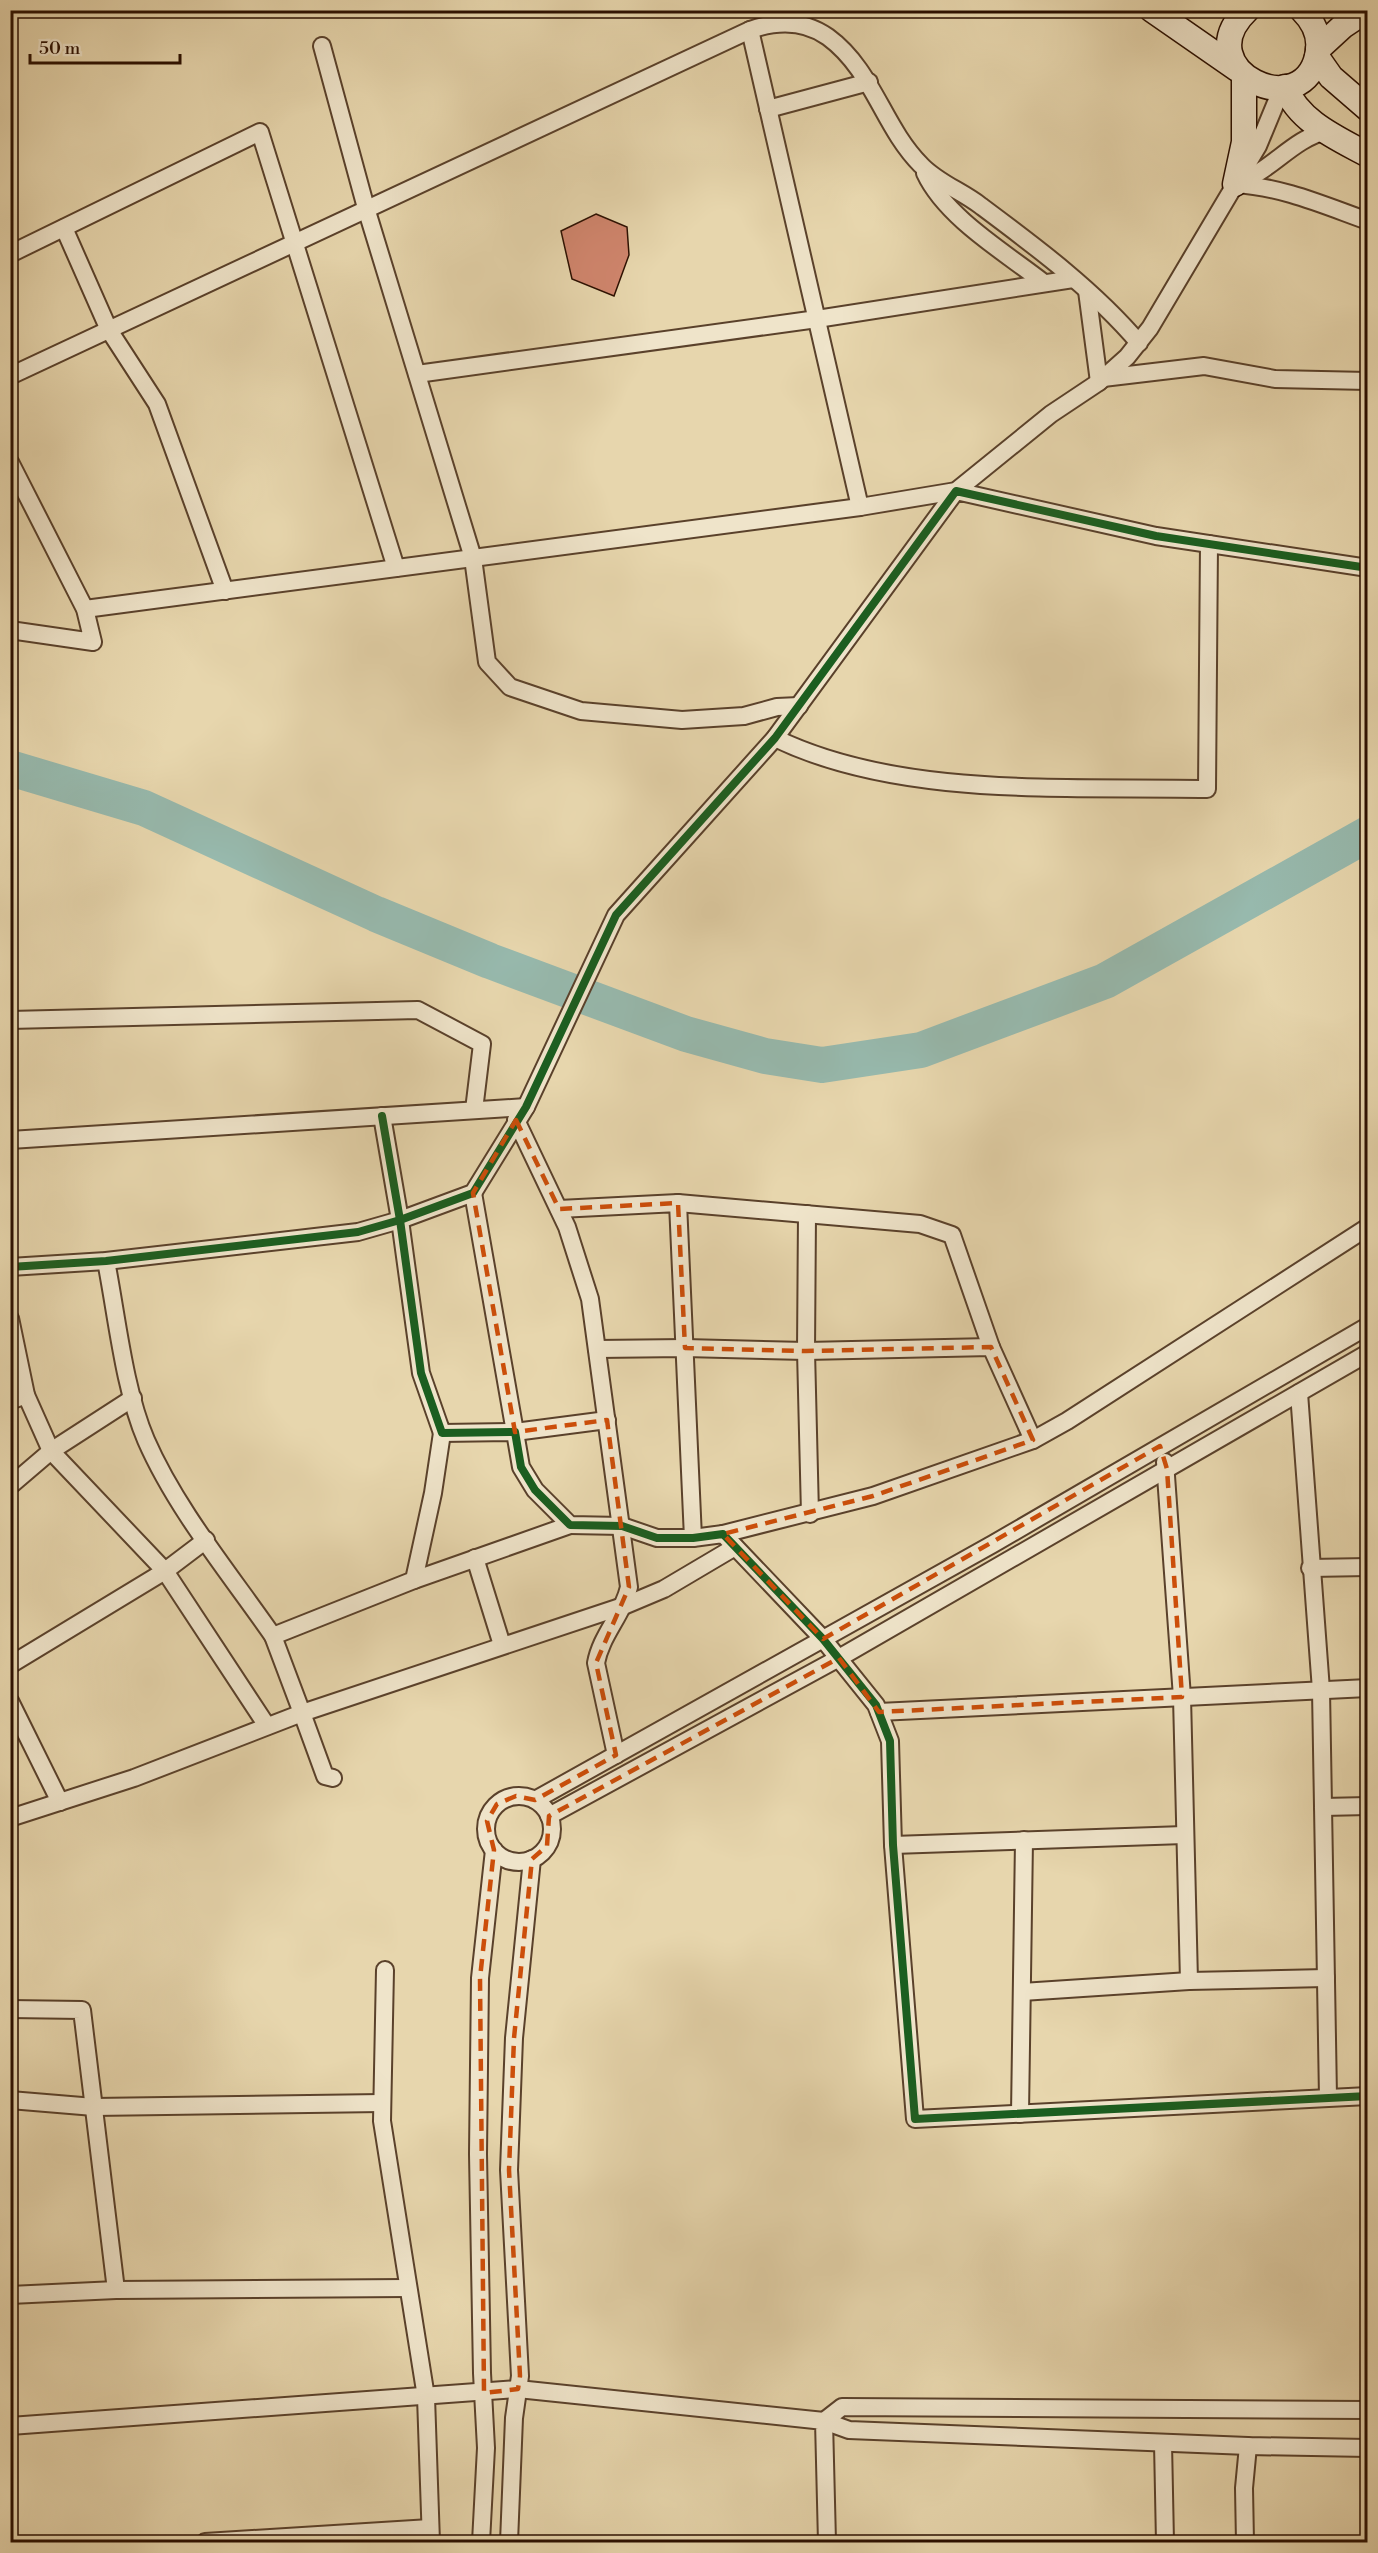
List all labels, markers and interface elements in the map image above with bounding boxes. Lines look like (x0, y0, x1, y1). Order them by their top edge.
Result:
scale bar (30, 27, 180, 65)
text: 50 m (39, 37, 81, 60)

